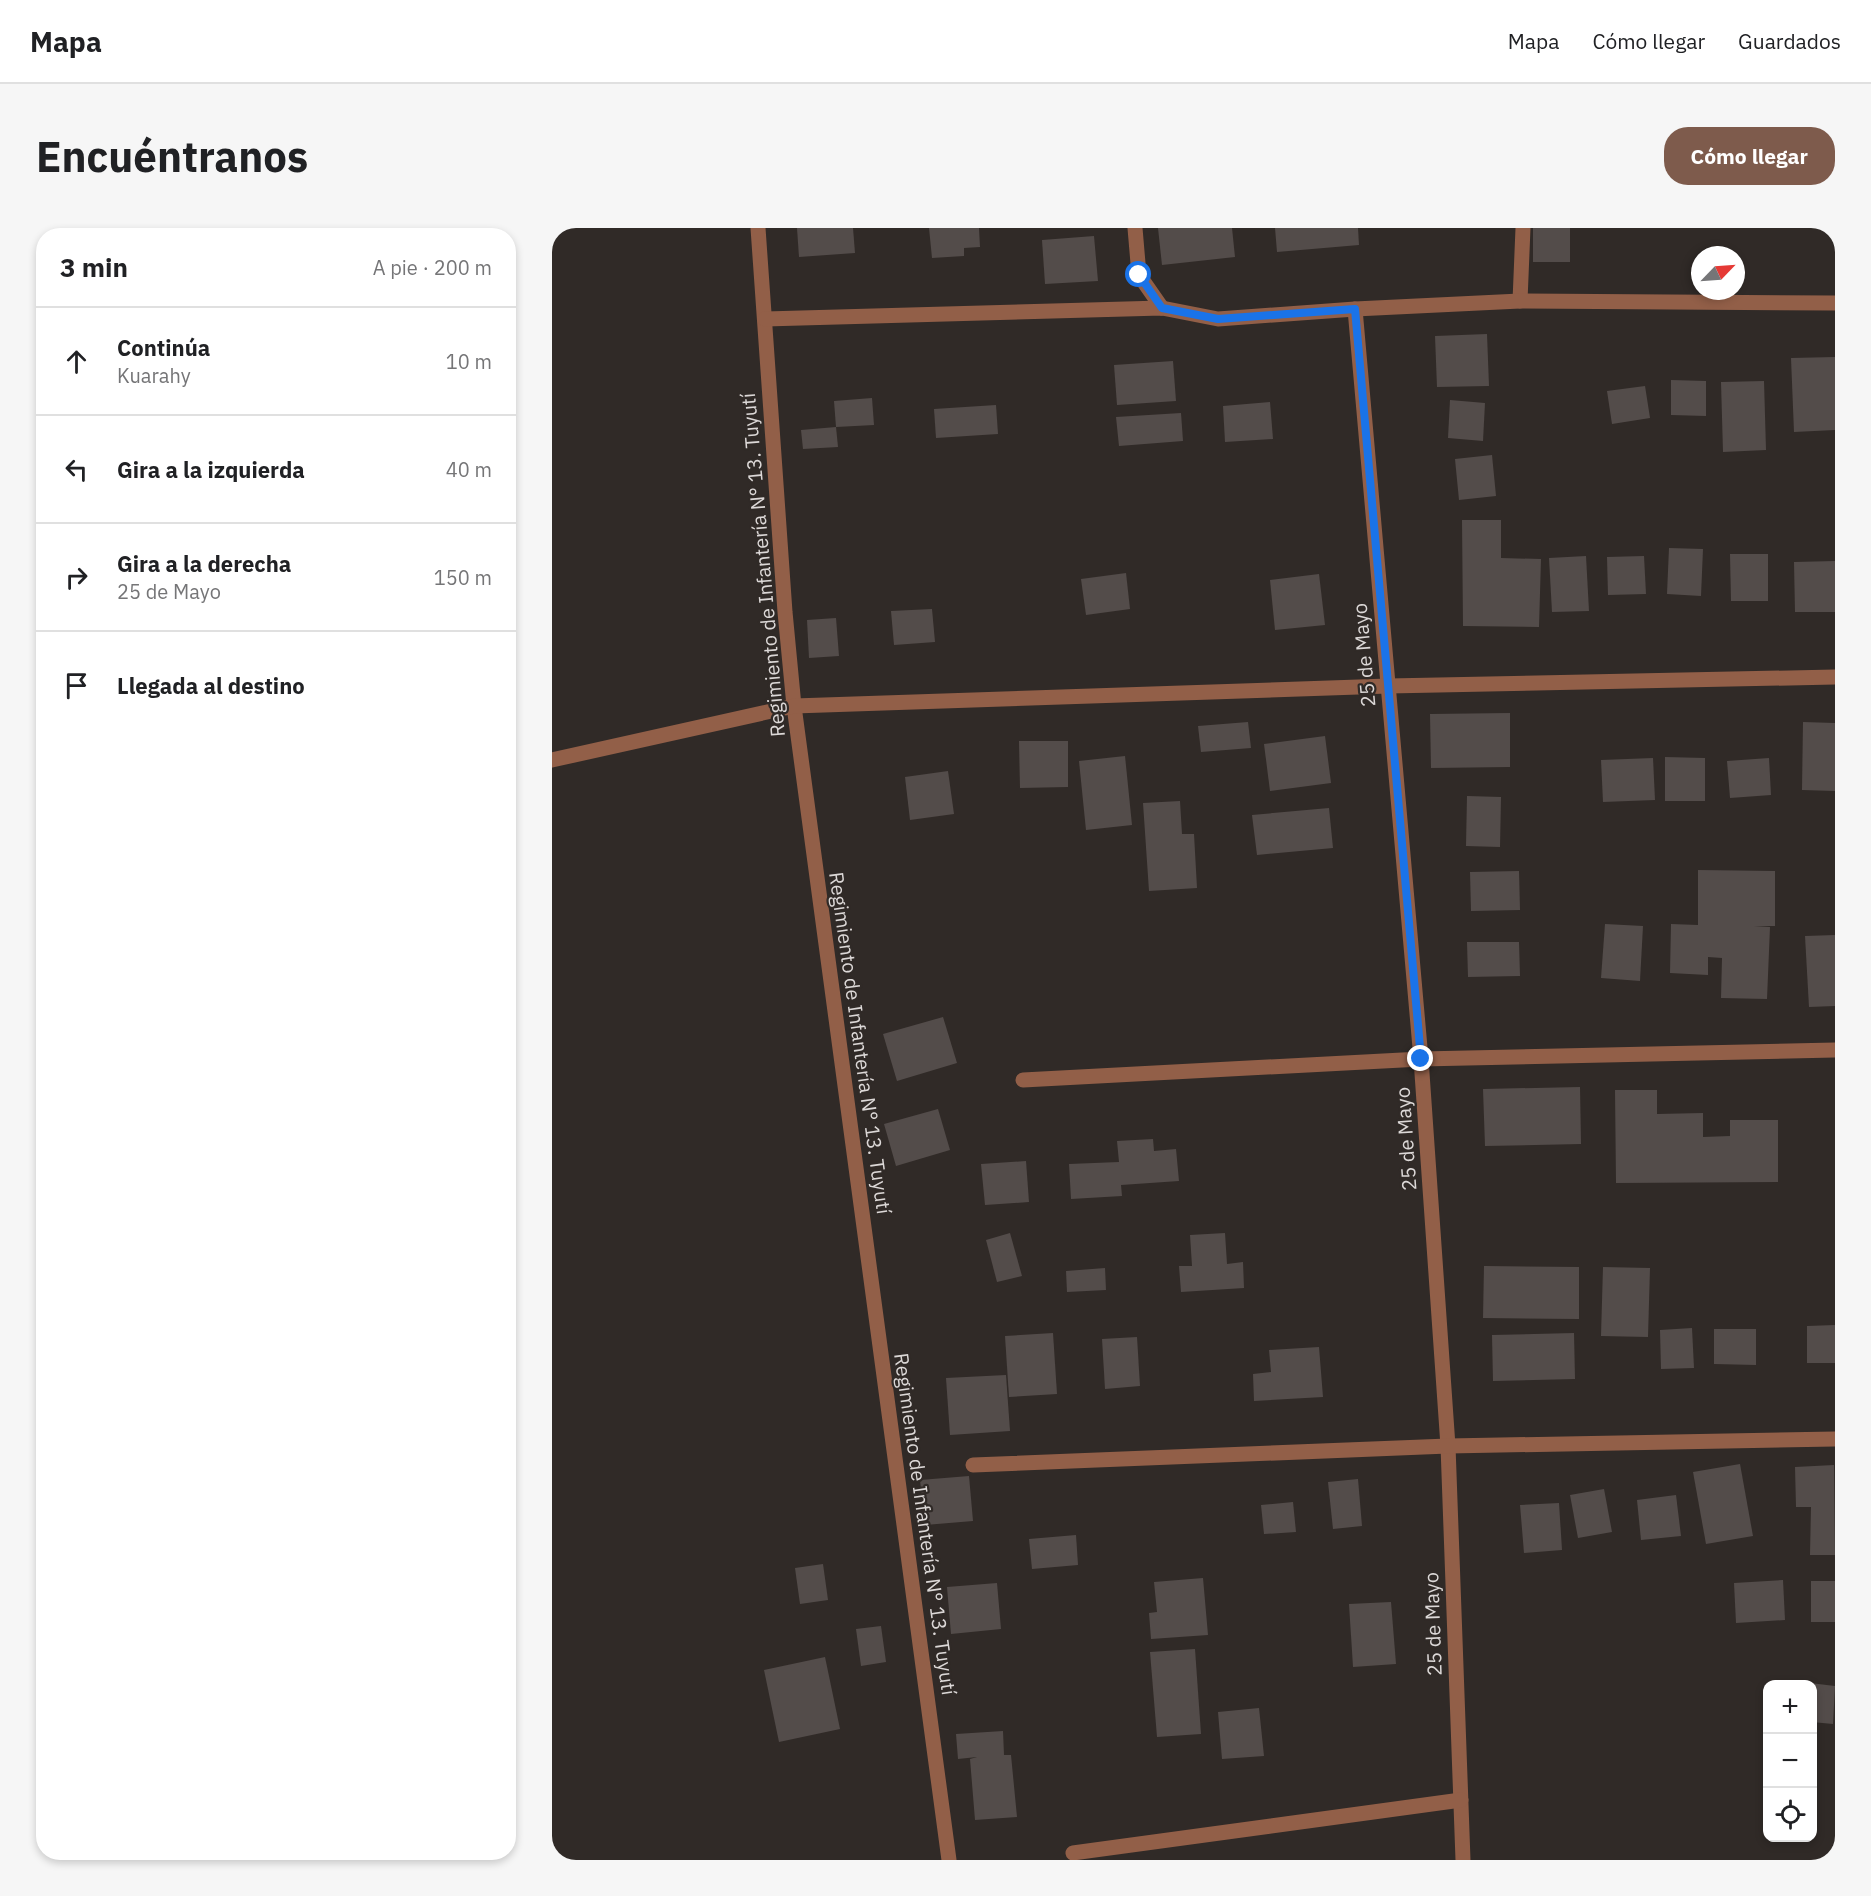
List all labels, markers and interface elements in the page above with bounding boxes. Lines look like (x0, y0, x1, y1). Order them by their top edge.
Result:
text: Mapa (30, 23, 102, 60)
text: Mapa (1508, 27, 1559, 55)
text: Cómo llegar (1592, 27, 1705, 55)
text: Guardados (1738, 27, 1841, 55)
button: Cómo llegar (1664, 127, 1835, 185)
text: Encuéntranos (36, 129, 308, 184)
north arrow (1691, 246, 1745, 300)
text: 3 min (60, 250, 128, 284)
text: A pie · 200 m (373, 254, 492, 281)
route start (1125, 261, 1151, 287)
text: Continúa (117, 333, 210, 362)
icon: ahead (60, 345, 93, 378)
text: 10 m (446, 348, 492, 375)
text: Kuarahy (117, 362, 191, 389)
street label: Regimiento de Infantería N° 13. Tuyutí (734, 392, 791, 738)
icon: left (60, 453, 93, 486)
text: Gira a la izquierda (117, 455, 305, 484)
text: 40 m (446, 456, 492, 483)
text: Gira a la derecha (117, 549, 291, 578)
icon: right (60, 561, 93, 594)
text: 150 m (434, 564, 492, 591)
text: 25 de Mayo (117, 578, 221, 605)
street label: 25 de Mayo (1346, 602, 1381, 708)
icon: arrive (60, 669, 93, 702)
text: Llegada al destino (117, 671, 305, 700)
street label: Regimiento de Infantería N° 13. Tuyutí (823, 870, 898, 1216)
route end (1407, 1045, 1433, 1071)
street label: 25 de Mayo (1388, 1086, 1423, 1192)
street label: Regimiento de Infantería N° 13. Tuyutí (888, 1351, 963, 1697)
street label: 25 de Mayo (1417, 1572, 1448, 1676)
map controls (1763, 1680, 1817, 1842)
button: + (1763, 1680, 1817, 1734)
button: − (1763, 1734, 1817, 1788)
button: locate (1763, 1788, 1817, 1842)

